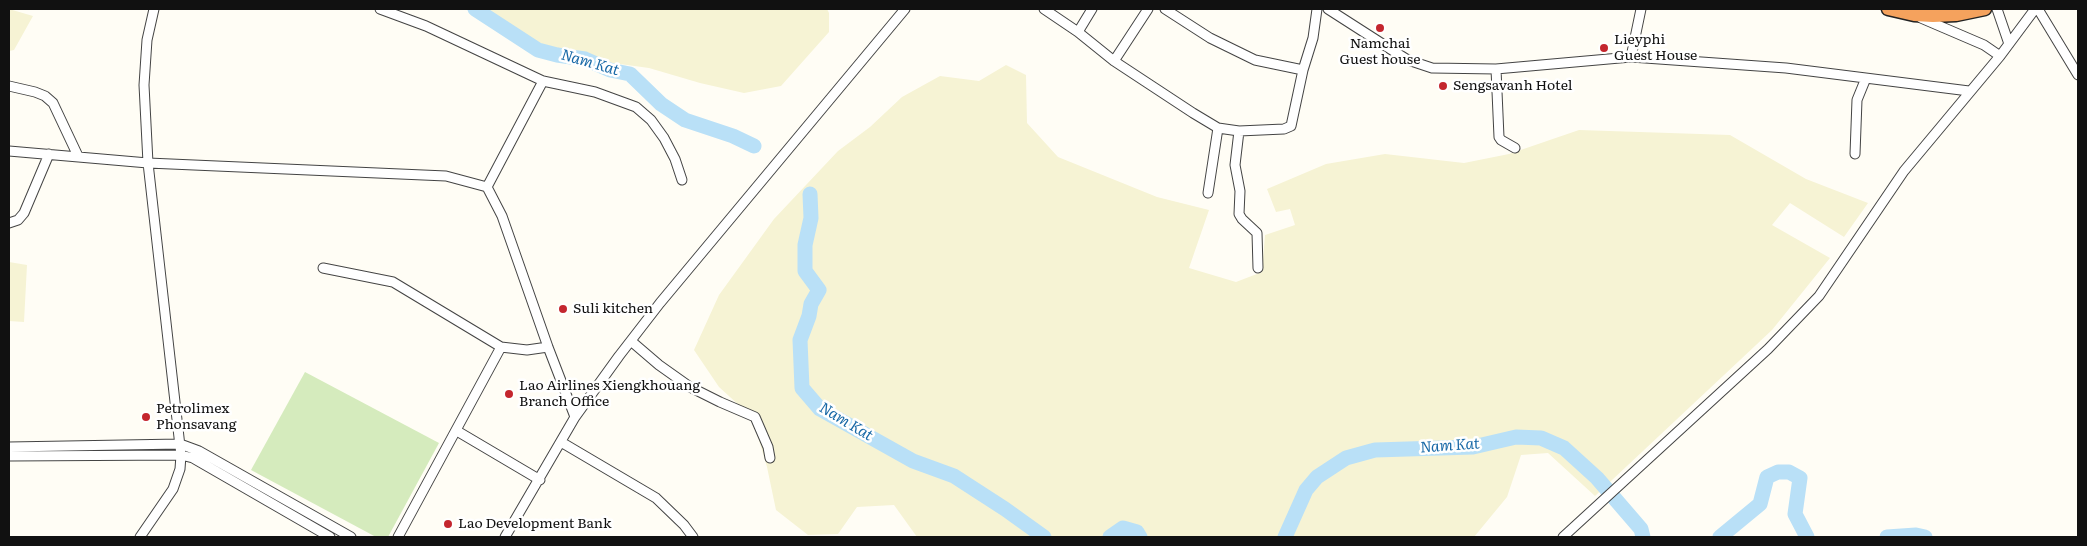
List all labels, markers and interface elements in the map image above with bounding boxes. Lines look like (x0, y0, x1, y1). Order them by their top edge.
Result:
marker: Namchai Guest house (1374, 22, 1386, 34)
place label: Lieyphi Guest House (1614, 32, 1697, 64)
place label: Namchai Guest house (1340, 36, 1420, 68)
marker: Lieyphi Guest House (1598, 42, 1610, 54)
water label: Nam Kat (559, 46, 621, 80)
place label: Sengsavanh Hotel (1453, 78, 1572, 94)
marker: Sengsavanh Hotel (1437, 80, 1449, 92)
place label: Suli kitchen (573, 301, 653, 317)
marker: Suli kitchen (557, 303, 569, 315)
place label: Lao Airlines Xiengkhouang Branch Office (519, 378, 700, 411)
marker: Lao Airlines Xiengkhouang Branch Office (503, 388, 515, 400)
water label: Nam Kat (816, 399, 876, 445)
place label: Petrolimex Phonsavang (156, 401, 237, 434)
marker: Petrolimex Phonsavang (140, 411, 152, 423)
water label: Nam Kat (1420, 435, 1480, 457)
place label: Lao Development Bank (458, 516, 612, 532)
marker: Lao Development Bank (442, 518, 454, 530)

